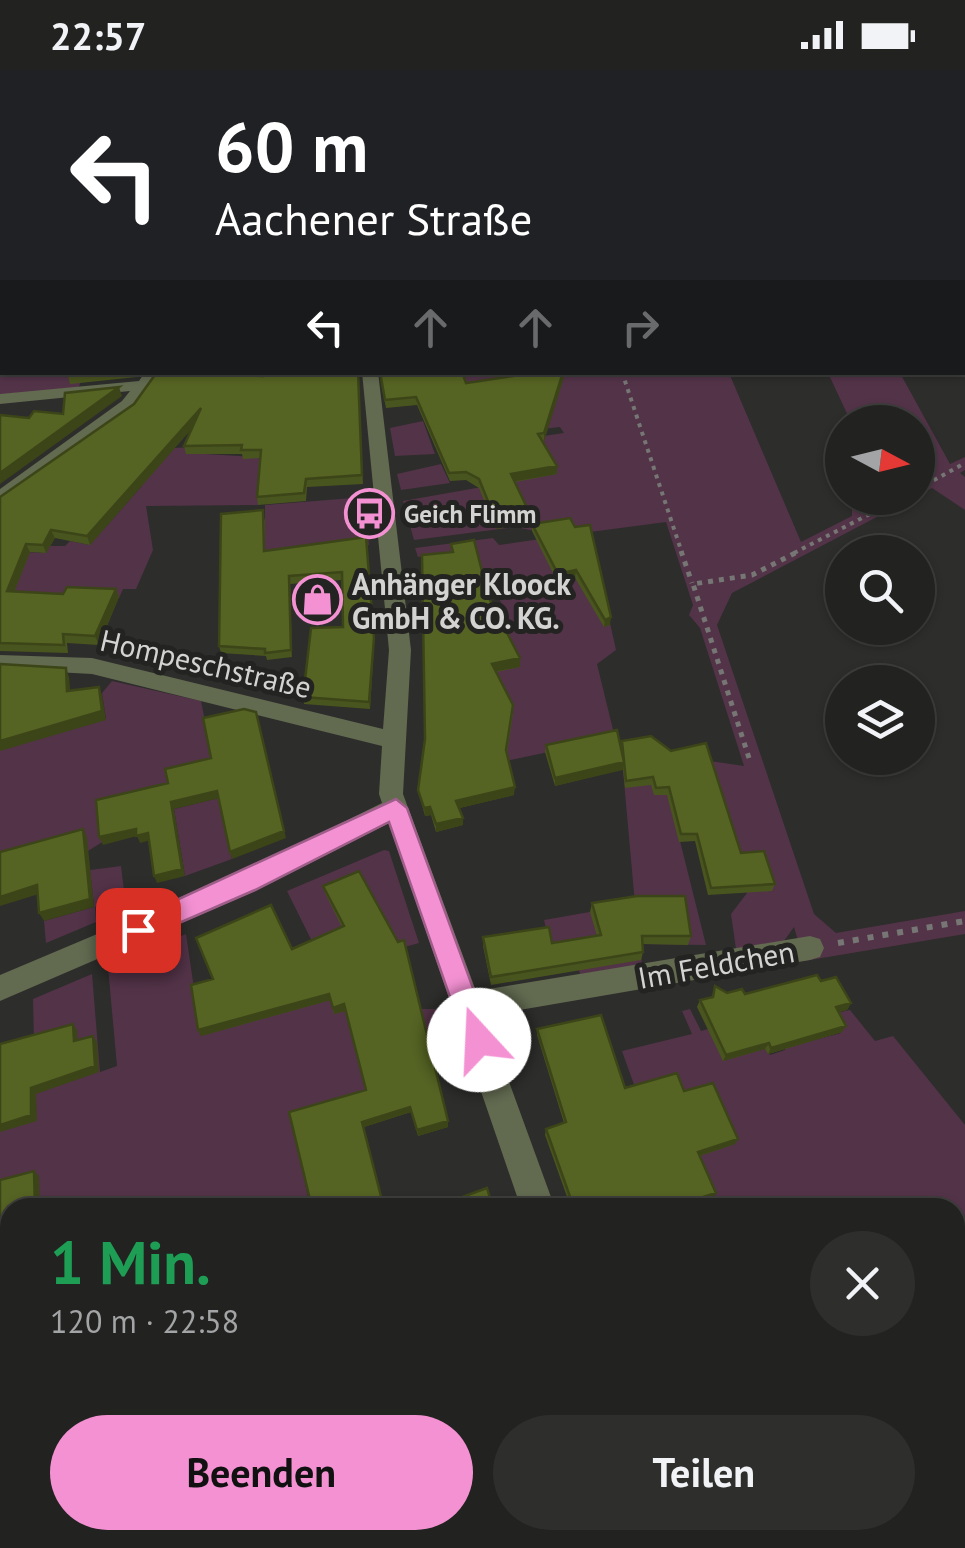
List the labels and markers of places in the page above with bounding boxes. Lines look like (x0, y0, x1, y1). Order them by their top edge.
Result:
bus stop icon: Geich Flimm (343, 488, 395, 540)
place label: Geich Flimm (404, 498, 536, 530)
place label: Anhänger Kloock GmbH & CO. KG. (352, 564, 571, 637)
shop icon: Anhänger Kloock GmbH & CO. KG. (291, 574, 343, 626)
pin (96, 888, 181, 973)

